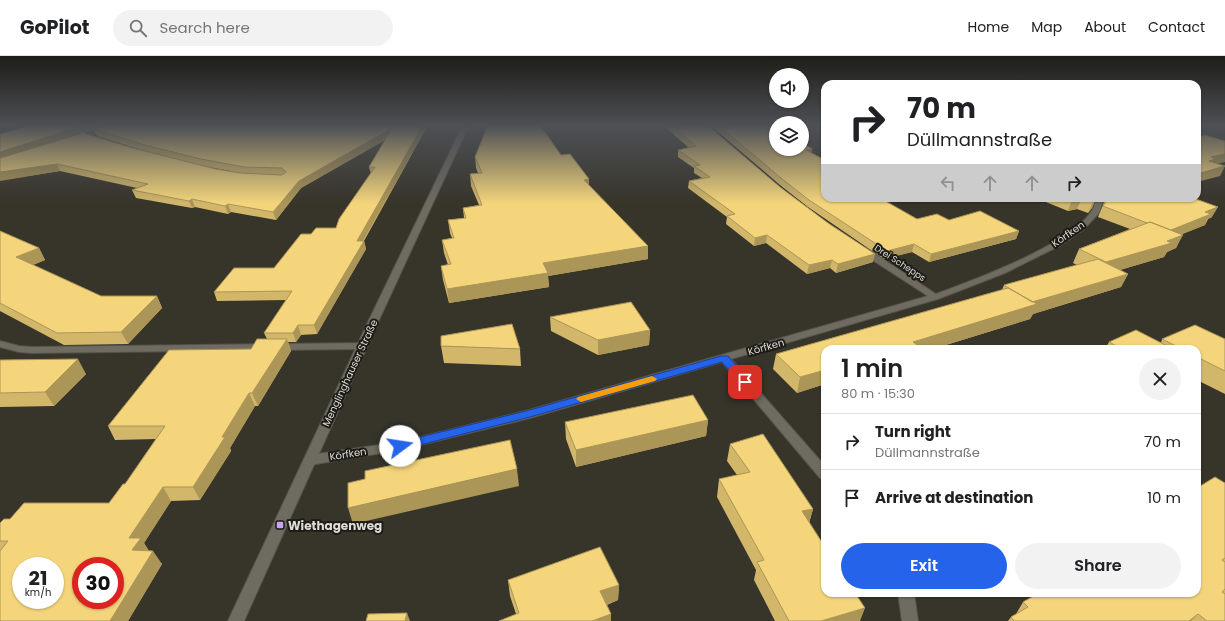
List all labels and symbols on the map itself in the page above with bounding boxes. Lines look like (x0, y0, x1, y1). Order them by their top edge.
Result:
street label: Körfken (1048, 217, 1088, 251)
street label: Drei Schepps (872, 242, 928, 284)
street label: Menglinghauser Straße (319, 317, 381, 429)
street label: Körfken (746, 335, 786, 359)
pin (728, 365, 762, 399)
position arrow (379, 425, 421, 467)
street label: Körfken (328, 444, 368, 464)
place label: Wiethagenweg (288, 517, 382, 534)
marker: Wiethagenweg (275, 520, 285, 530)
speed limit sign: 30 (72, 557, 124, 609)

